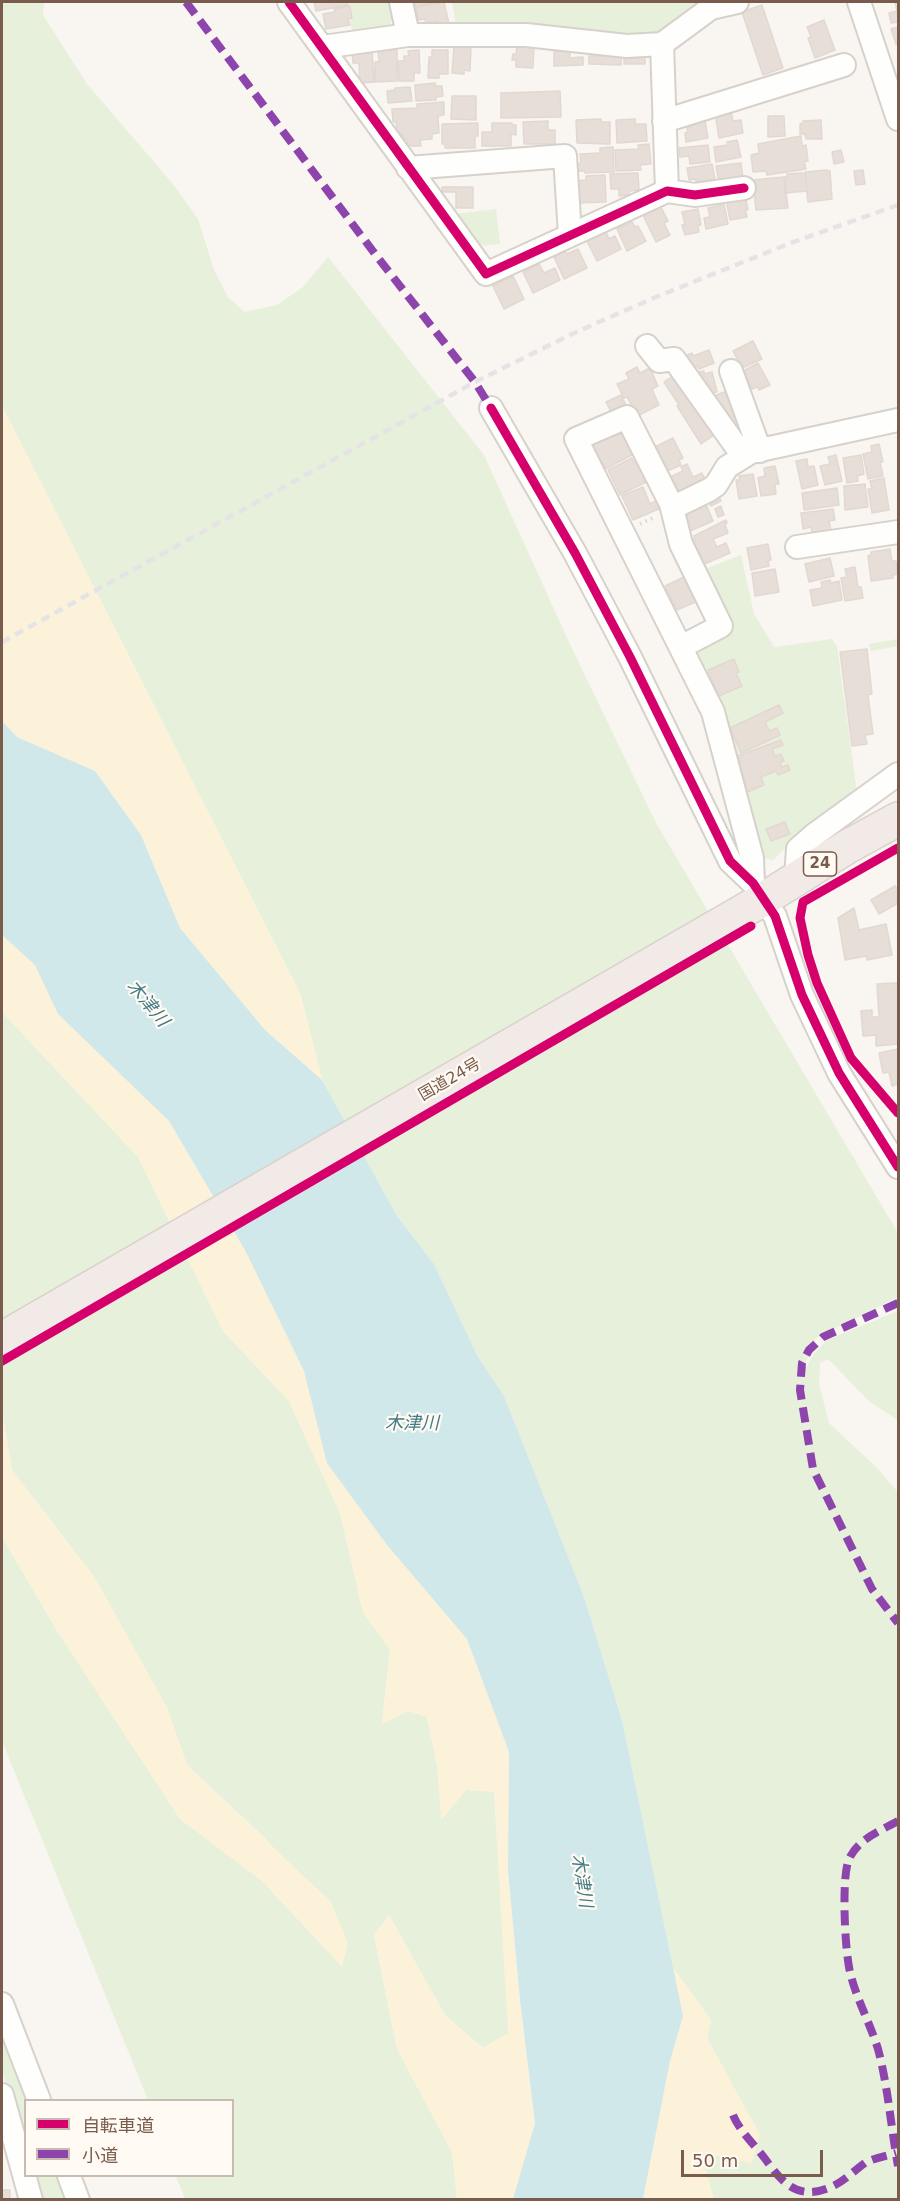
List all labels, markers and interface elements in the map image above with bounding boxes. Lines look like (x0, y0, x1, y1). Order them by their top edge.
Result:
road number: 24 (804, 852, 836, 876)
water label: 木津川 (121, 976, 173, 1032)
street label: 国道24号 (416, 1055, 484, 1105)
water label: 木津川 (385, 1413, 439, 1435)
water label: 木津川 (566, 1853, 596, 1909)
legend (24, 2099, 234, 2177)
text: 自転車道 (82, 2115, 154, 2136)
scale bar (684, 2138, 826, 2176)
text: 小道 (82, 2145, 118, 2166)
text: 50 m (692, 2150, 738, 2171)

